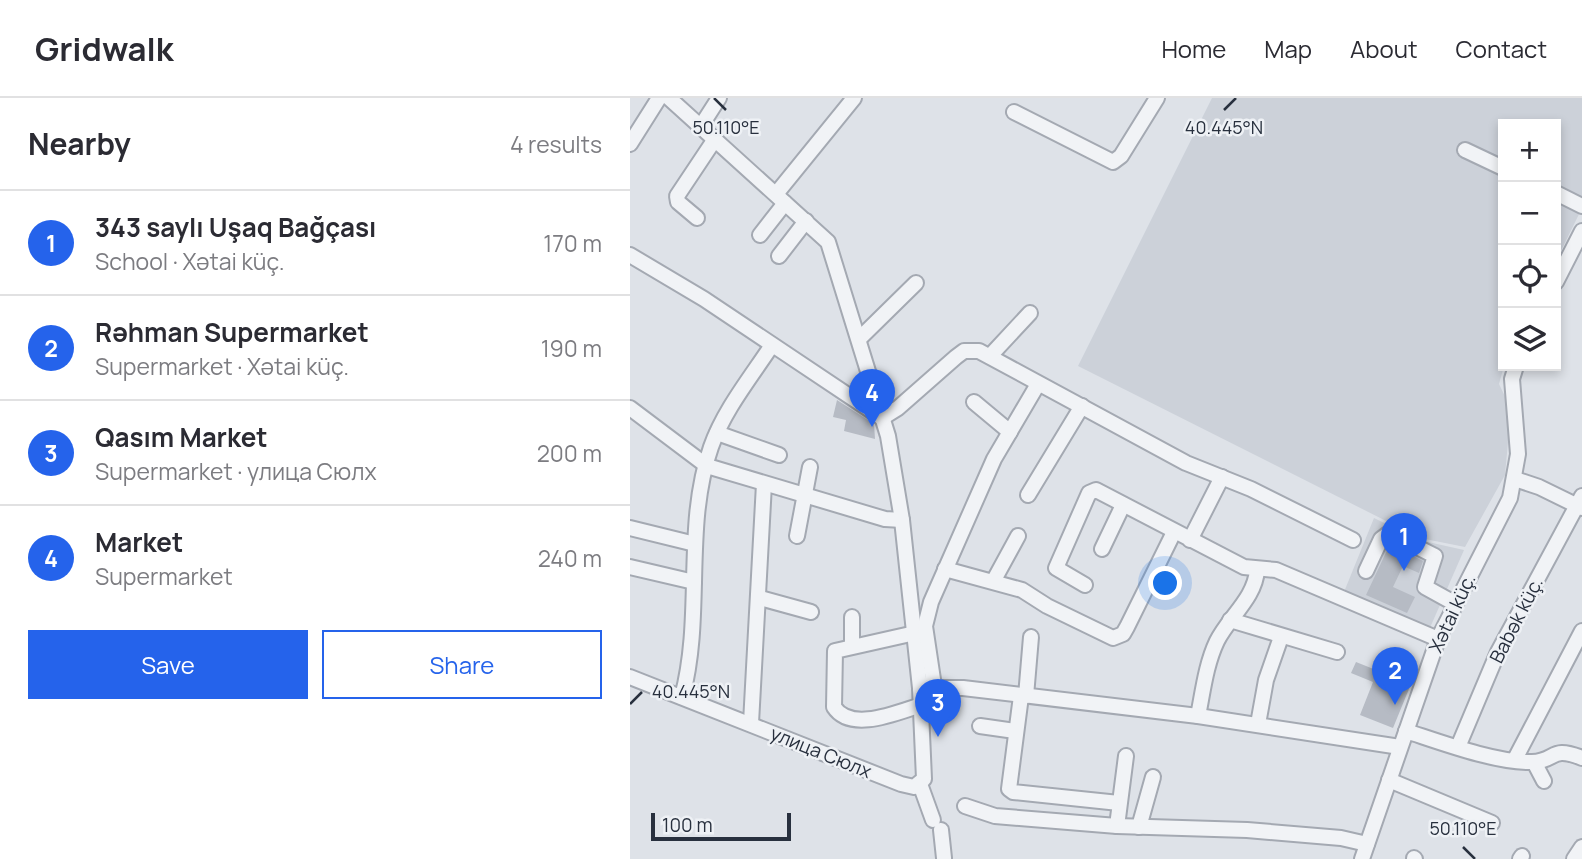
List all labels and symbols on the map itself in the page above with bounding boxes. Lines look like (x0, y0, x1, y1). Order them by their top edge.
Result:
text: 50.110°E (692, 115, 760, 139)
text: 40.445°N (1185, 115, 1263, 139)
pin: 4 (849, 369, 895, 427)
pin: 1 (1381, 513, 1427, 571)
your location (1148, 566, 1182, 600)
street label: Xətai küç. (1422, 569, 1482, 657)
street label: Babək küç. (1483, 572, 1549, 668)
pin: 2 (1372, 647, 1418, 705)
text: 40.445°N (652, 679, 730, 703)
pin: 3 (915, 679, 961, 737)
street label: улица Сюлх (767, 720, 875, 784)
scale bar (651, 810, 791, 842)
text: 50.110°E (1429, 816, 1497, 840)

